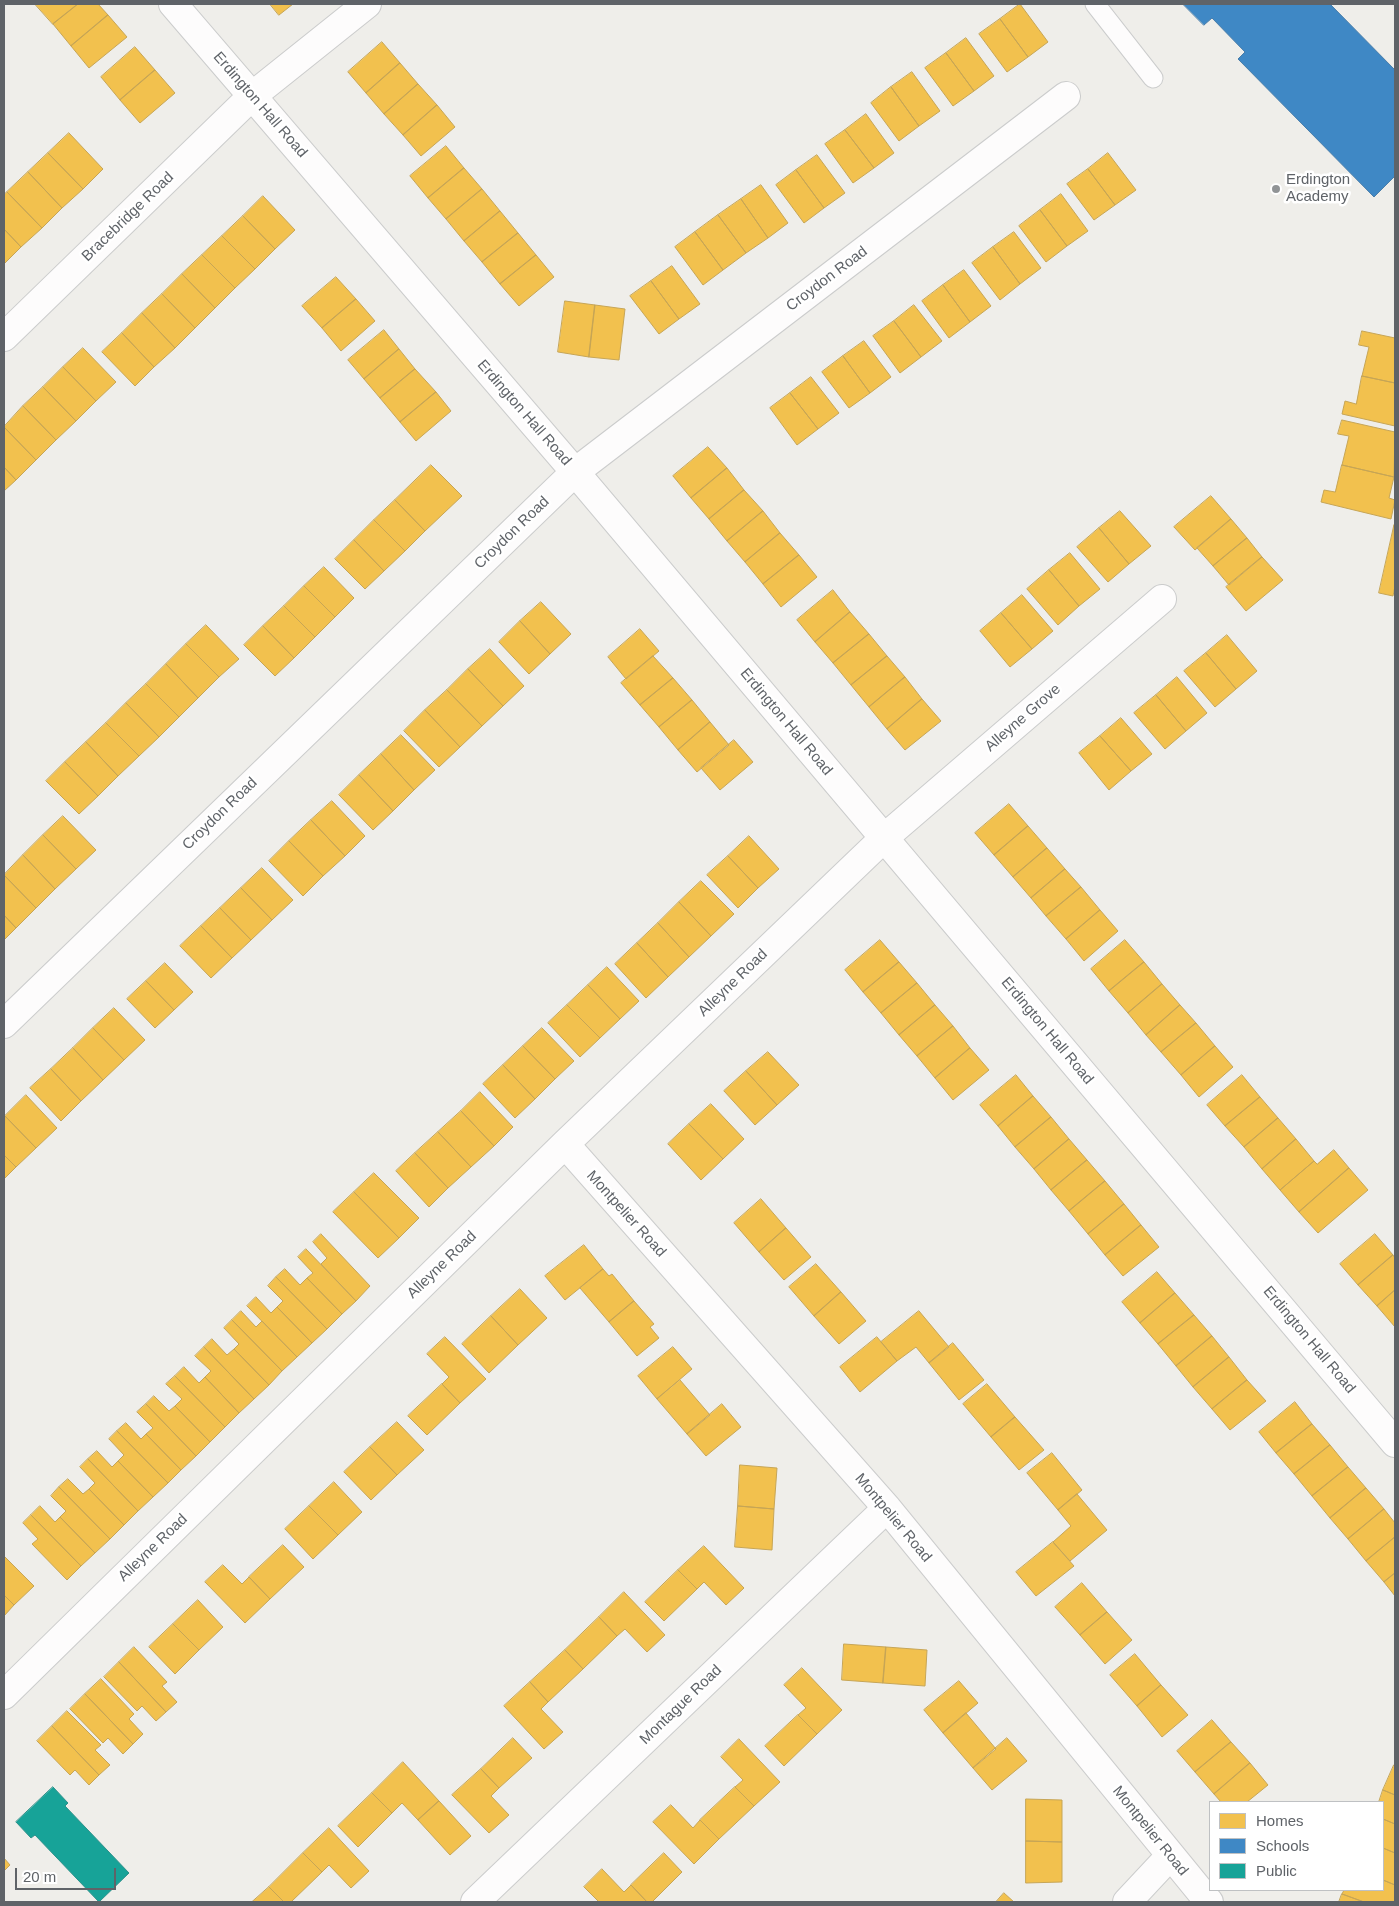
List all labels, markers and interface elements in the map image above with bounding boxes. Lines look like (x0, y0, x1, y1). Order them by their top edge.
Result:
street label: Erdington Hall Road (209, 48, 311, 162)
street label: Bracebridge Road (78, 169, 178, 265)
place label: Erdington Academy (1286, 171, 1350, 206)
marker: Erdington Academy (1270, 183, 1282, 195)
street label: Croydon Road (783, 243, 871, 315)
street label: Erdington Hall Road (473, 356, 575, 470)
street label: Croydon Road (471, 493, 553, 573)
street label: Erdington Hall Road (736, 665, 836, 779)
street label: Alleyne Grove (982, 680, 1064, 756)
street label: Croydon Road (179, 774, 261, 854)
street label: Alleyne Road (695, 946, 771, 1020)
street label: Erdington Hall Road (997, 974, 1097, 1088)
street label: Montpelier Road (582, 1167, 670, 1261)
street label: Alleyne Road (404, 1228, 480, 1302)
street label: Erdington Hall Road (1259, 1283, 1359, 1397)
street label: Montpelier Road (851, 1470, 935, 1566)
street label: Alleyne Road (115, 1511, 191, 1585)
street label: Montague Road (636, 1661, 726, 1749)
street label: Montpelier Road (1108, 1783, 1192, 1879)
legend (1209, 1801, 1384, 1891)
text: Homes (1256, 1812, 1304, 1829)
text: Schools (1256, 1837, 1309, 1854)
scale bar (18, 1858, 119, 1890)
text: Public (1256, 1862, 1297, 1879)
text: 20 m (23, 1868, 56, 1885)

